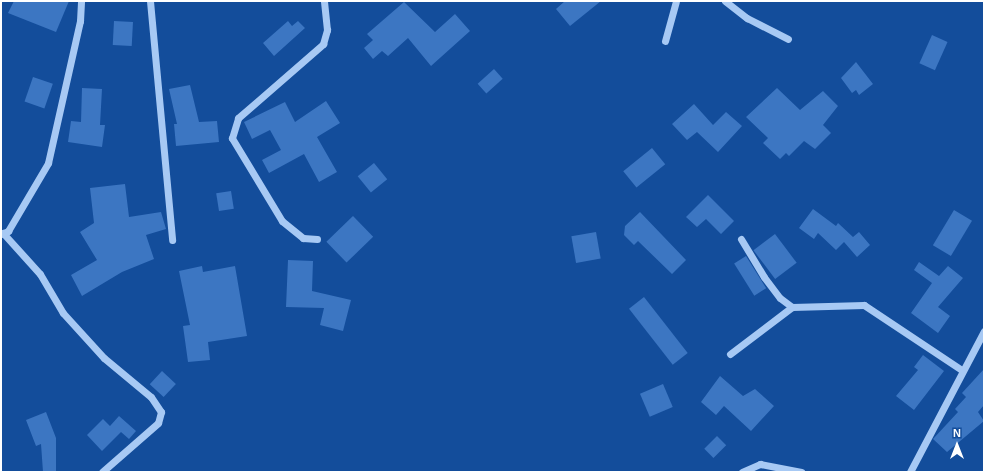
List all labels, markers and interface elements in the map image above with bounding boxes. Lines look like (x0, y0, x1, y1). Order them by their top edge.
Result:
north arrow (937, 425, 977, 465)
text: N (953, 427, 961, 439)

